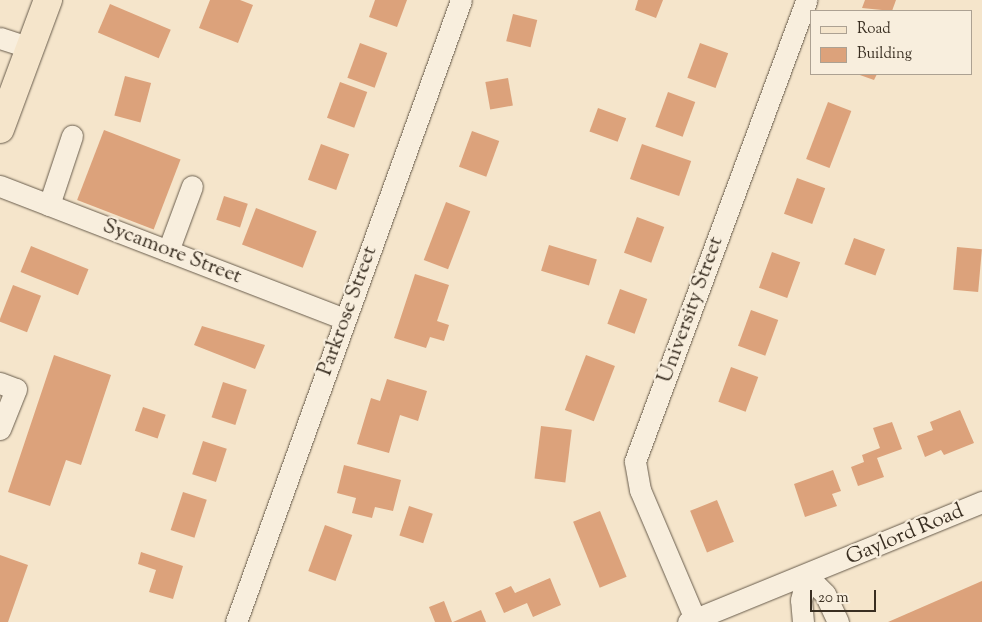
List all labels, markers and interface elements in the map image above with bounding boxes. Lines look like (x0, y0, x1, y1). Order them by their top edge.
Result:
legend (810, 10, 972, 75)
text: Road (857, 19, 891, 40)
text: Building (857, 44, 912, 65)
street label: Sycamore Street (99, 214, 245, 290)
street label: University Street (653, 233, 729, 387)
street label: Parkrose Street (313, 243, 383, 379)
street label: Gaylord Road (842, 499, 968, 571)
scale bar (812, 580, 878, 612)
text: 20 m (818, 588, 849, 609)

